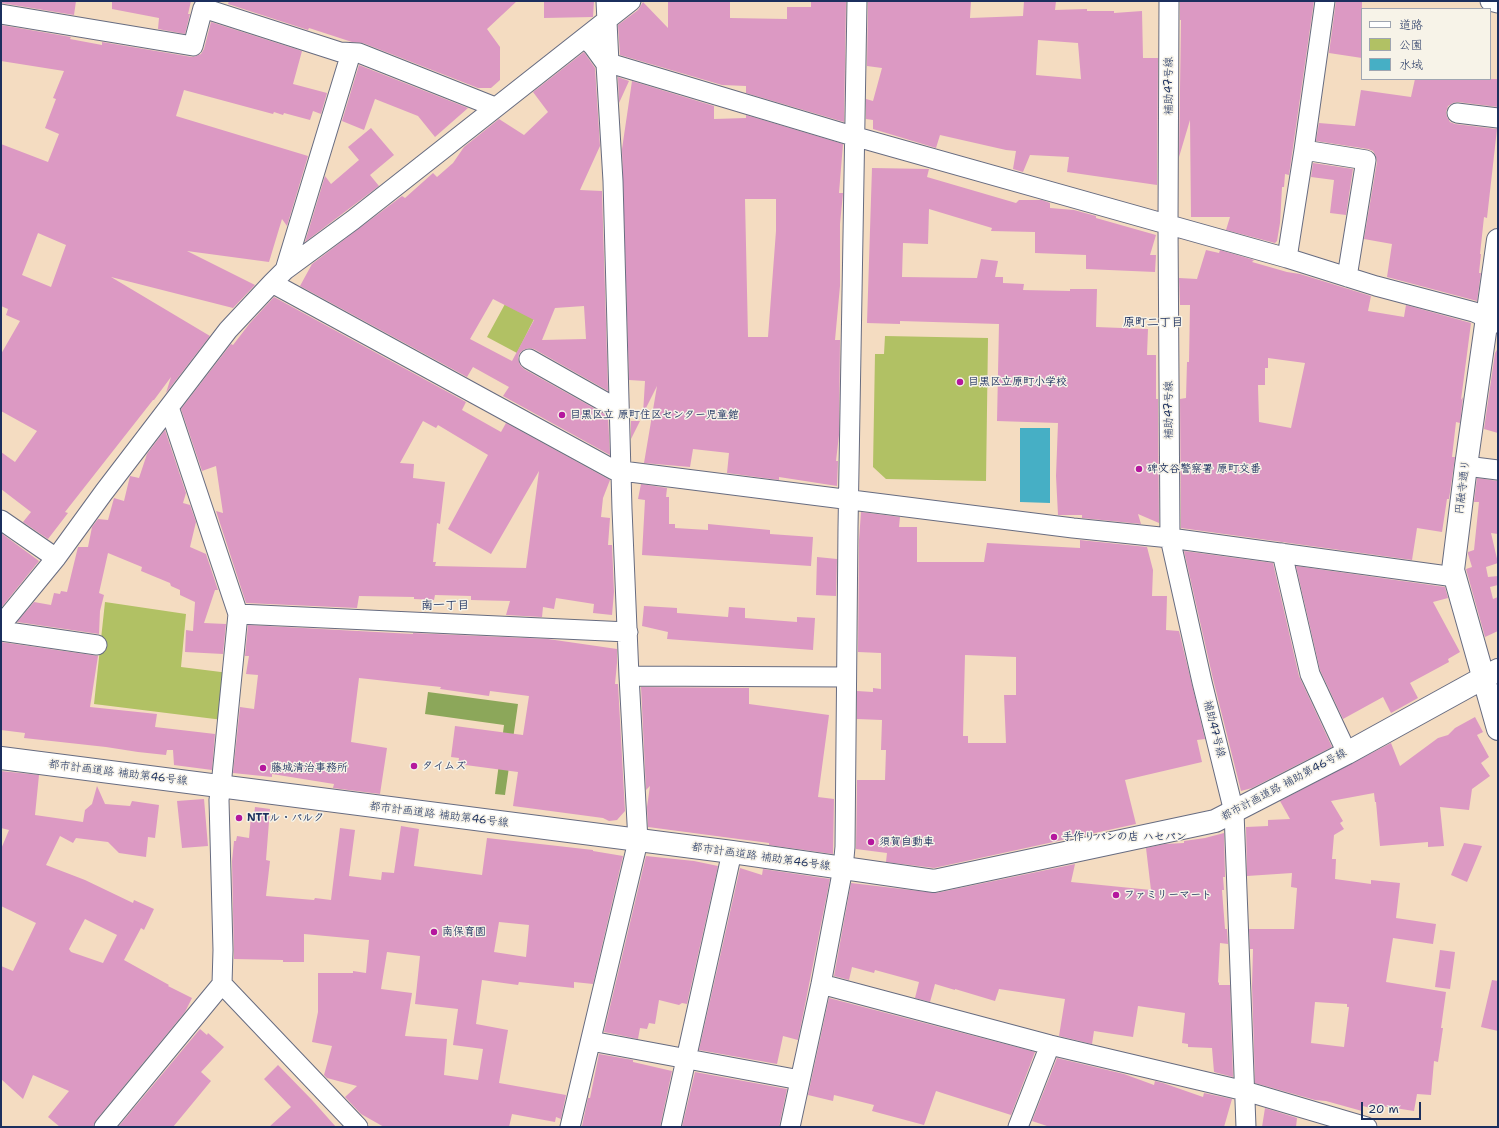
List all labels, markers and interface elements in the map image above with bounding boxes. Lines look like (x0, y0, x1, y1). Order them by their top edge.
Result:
legend (1361, 8, 1491, 80)
text: 道路 (1399, 17, 1423, 33)
text: 公園 (1399, 37, 1423, 53)
street label: 補助47号線 (1162, 57, 1176, 115)
text: 水域 (1399, 57, 1423, 73)
district label: 原町二丁目 (1123, 316, 1183, 330)
place label: 目黒区立原町小学校 (968, 375, 1067, 389)
marker: 目黒区立原町小学校 (955, 377, 965, 387)
street label: 補助47号線 (1162, 381, 1176, 439)
place label: 目黒区立 原町住区センター児童館 (570, 408, 739, 422)
marker: 目黒区立 原町住区センター児童館 (557, 410, 567, 420)
street label: 円融寺通り (1453, 459, 1473, 515)
place label: 碑文谷警察署 原町交番 (1147, 462, 1261, 476)
marker: 碑文谷警察署 原町交番 (1134, 464, 1144, 474)
district label: 南一丁目 (421, 599, 469, 613)
street label: 補助47号線 (1201, 699, 1227, 759)
street label: 都市計画道路 補助第46号線 (1219, 746, 1349, 824)
street label: 都市計画道路 補助第46号線 (48, 758, 188, 788)
place label: タイムズ (422, 759, 466, 773)
place label: 藤城清治事務所 (271, 761, 348, 775)
marker: タイムズ (409, 761, 419, 771)
marker: 藤城清治事務所 (258, 763, 268, 773)
street label: 都市計画道路 補助第46号線 (369, 800, 509, 830)
place label: NTTル・パルク (247, 811, 324, 825)
marker: NTTル・パルク (234, 813, 244, 823)
place label: 手作りパンの店 ハセパン (1062, 830, 1187, 844)
marker: 手作りパンの店 ハセパン (1049, 832, 1059, 842)
place label: 須賀自動車 (879, 835, 934, 849)
marker: 須賀自動車 (866, 837, 876, 847)
street label: 都市計画道路 補助第46号線 (691, 841, 831, 873)
place label: ファミリーマート (1124, 888, 1212, 902)
marker: ファミリーマート (1111, 890, 1121, 900)
place label: 南保育園 (442, 925, 486, 939)
marker: 南保育園 (429, 927, 439, 937)
scale bar (1363, 1094, 1423, 1120)
text: 20 m (1368, 1101, 1399, 1117)

